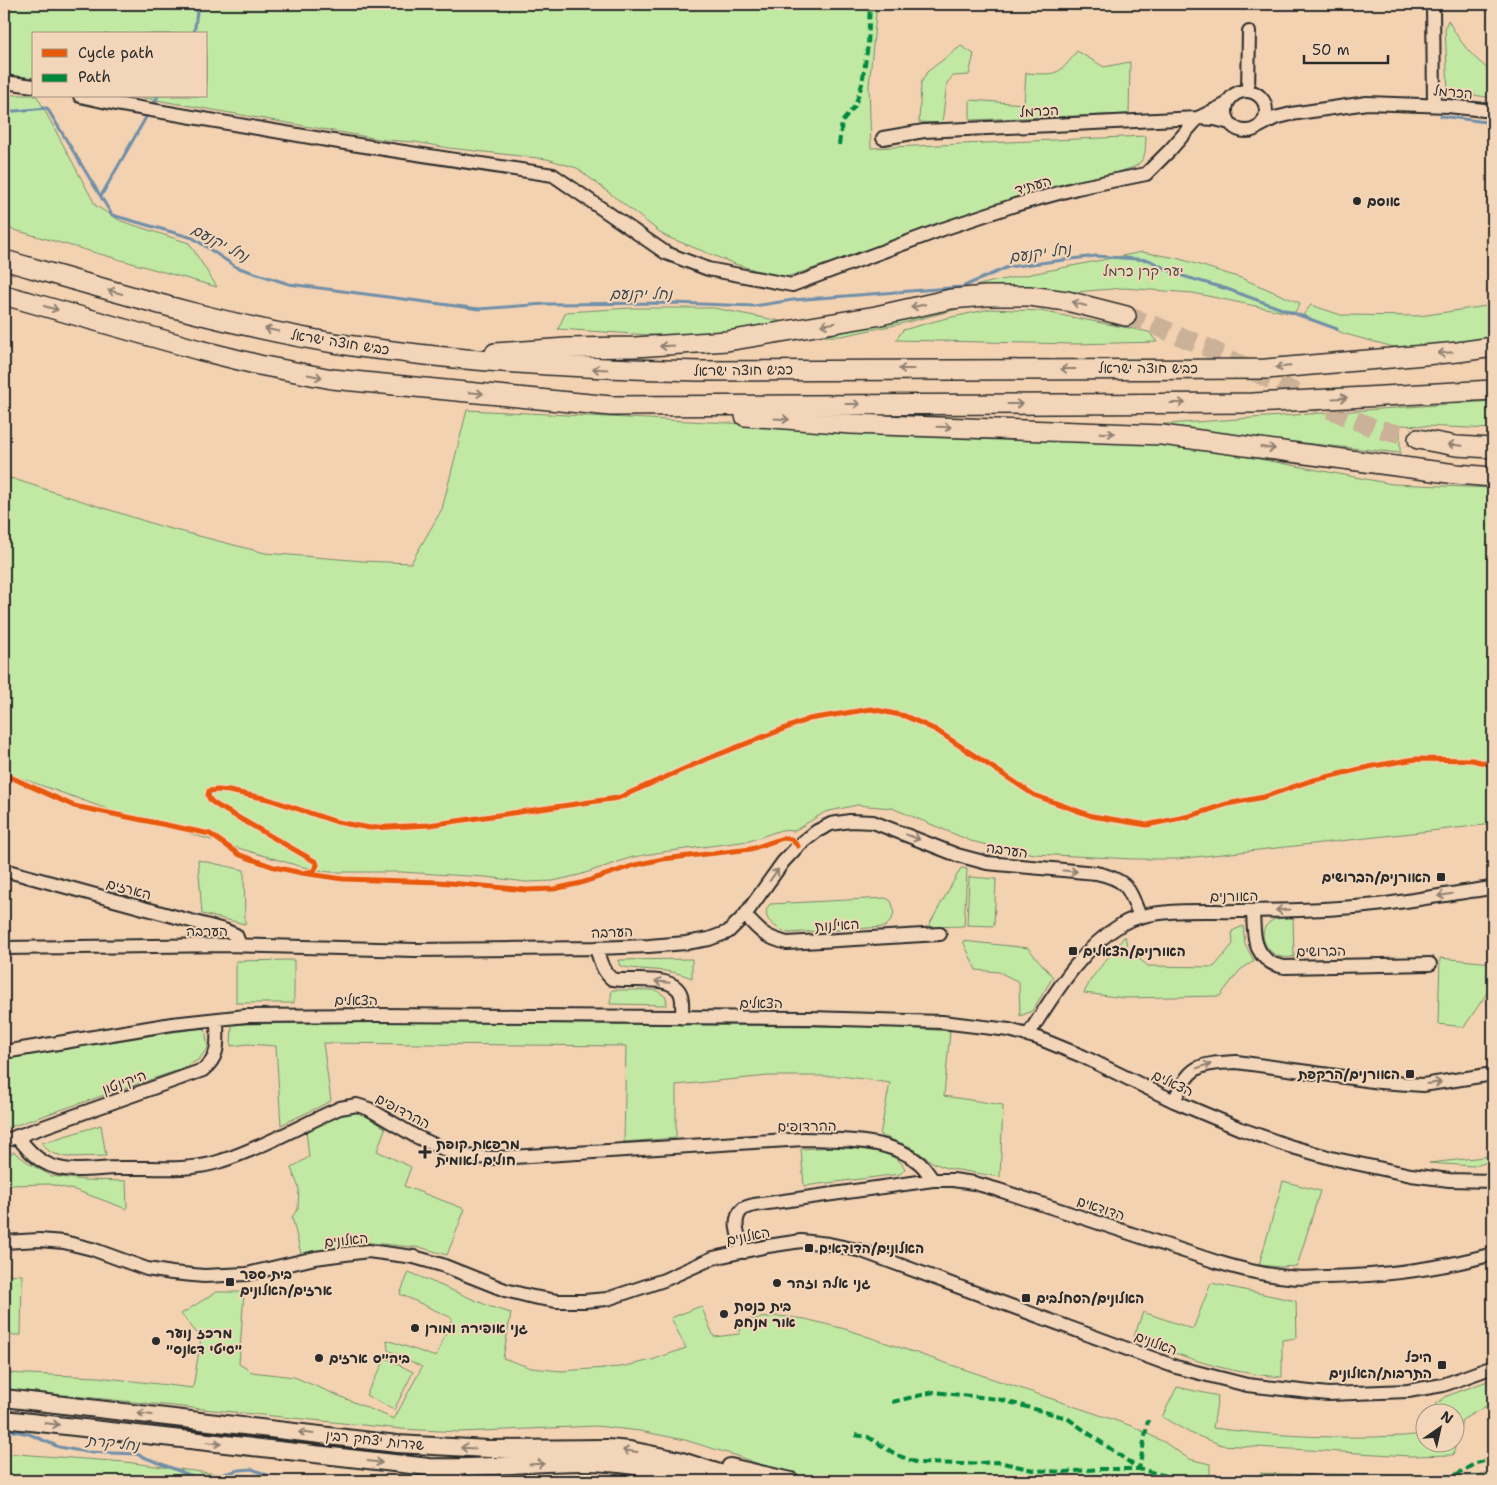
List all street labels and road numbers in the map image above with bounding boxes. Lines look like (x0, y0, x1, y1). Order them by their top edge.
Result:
street label: הכרמל (1432, 81, 1474, 103)
street label: הכרמל (1019, 101, 1059, 121)
street label: העתיד (1012, 171, 1054, 199)
street label: כביש חוצה ישראל (289, 325, 391, 359)
street label: כביש חוצה ישראל (1098, 359, 1198, 377)
street label: כביש חוצה ישראל (693, 360, 793, 380)
street label: הערבה (985, 838, 1029, 862)
street label: הארזים (104, 874, 154, 904)
street label: האורנים (1210, 887, 1258, 905)
street label: האילנות (814, 915, 860, 935)
street label: הערבה (186, 922, 228, 940)
street label: הערבה (591, 922, 633, 942)
street label: הברושים (1296, 942, 1346, 960)
street label: הצאלים (334, 991, 378, 1009)
street label: הצאלים (739, 994, 783, 1012)
street label: היקינטון (99, 1066, 149, 1098)
street label: הצאלים (1149, 1066, 1197, 1100)
street label: ההרדופים (373, 1089, 433, 1133)
street label: ההרדופים (777, 1116, 837, 1136)
street label: הדודאים (1075, 1192, 1127, 1224)
street label: האלונים (724, 1223, 772, 1249)
street label: האלונים (323, 1229, 369, 1251)
street label: האלונים (1132, 1327, 1180, 1359)
street label: שדרות יצחק רבין (325, 1426, 426, 1454)

